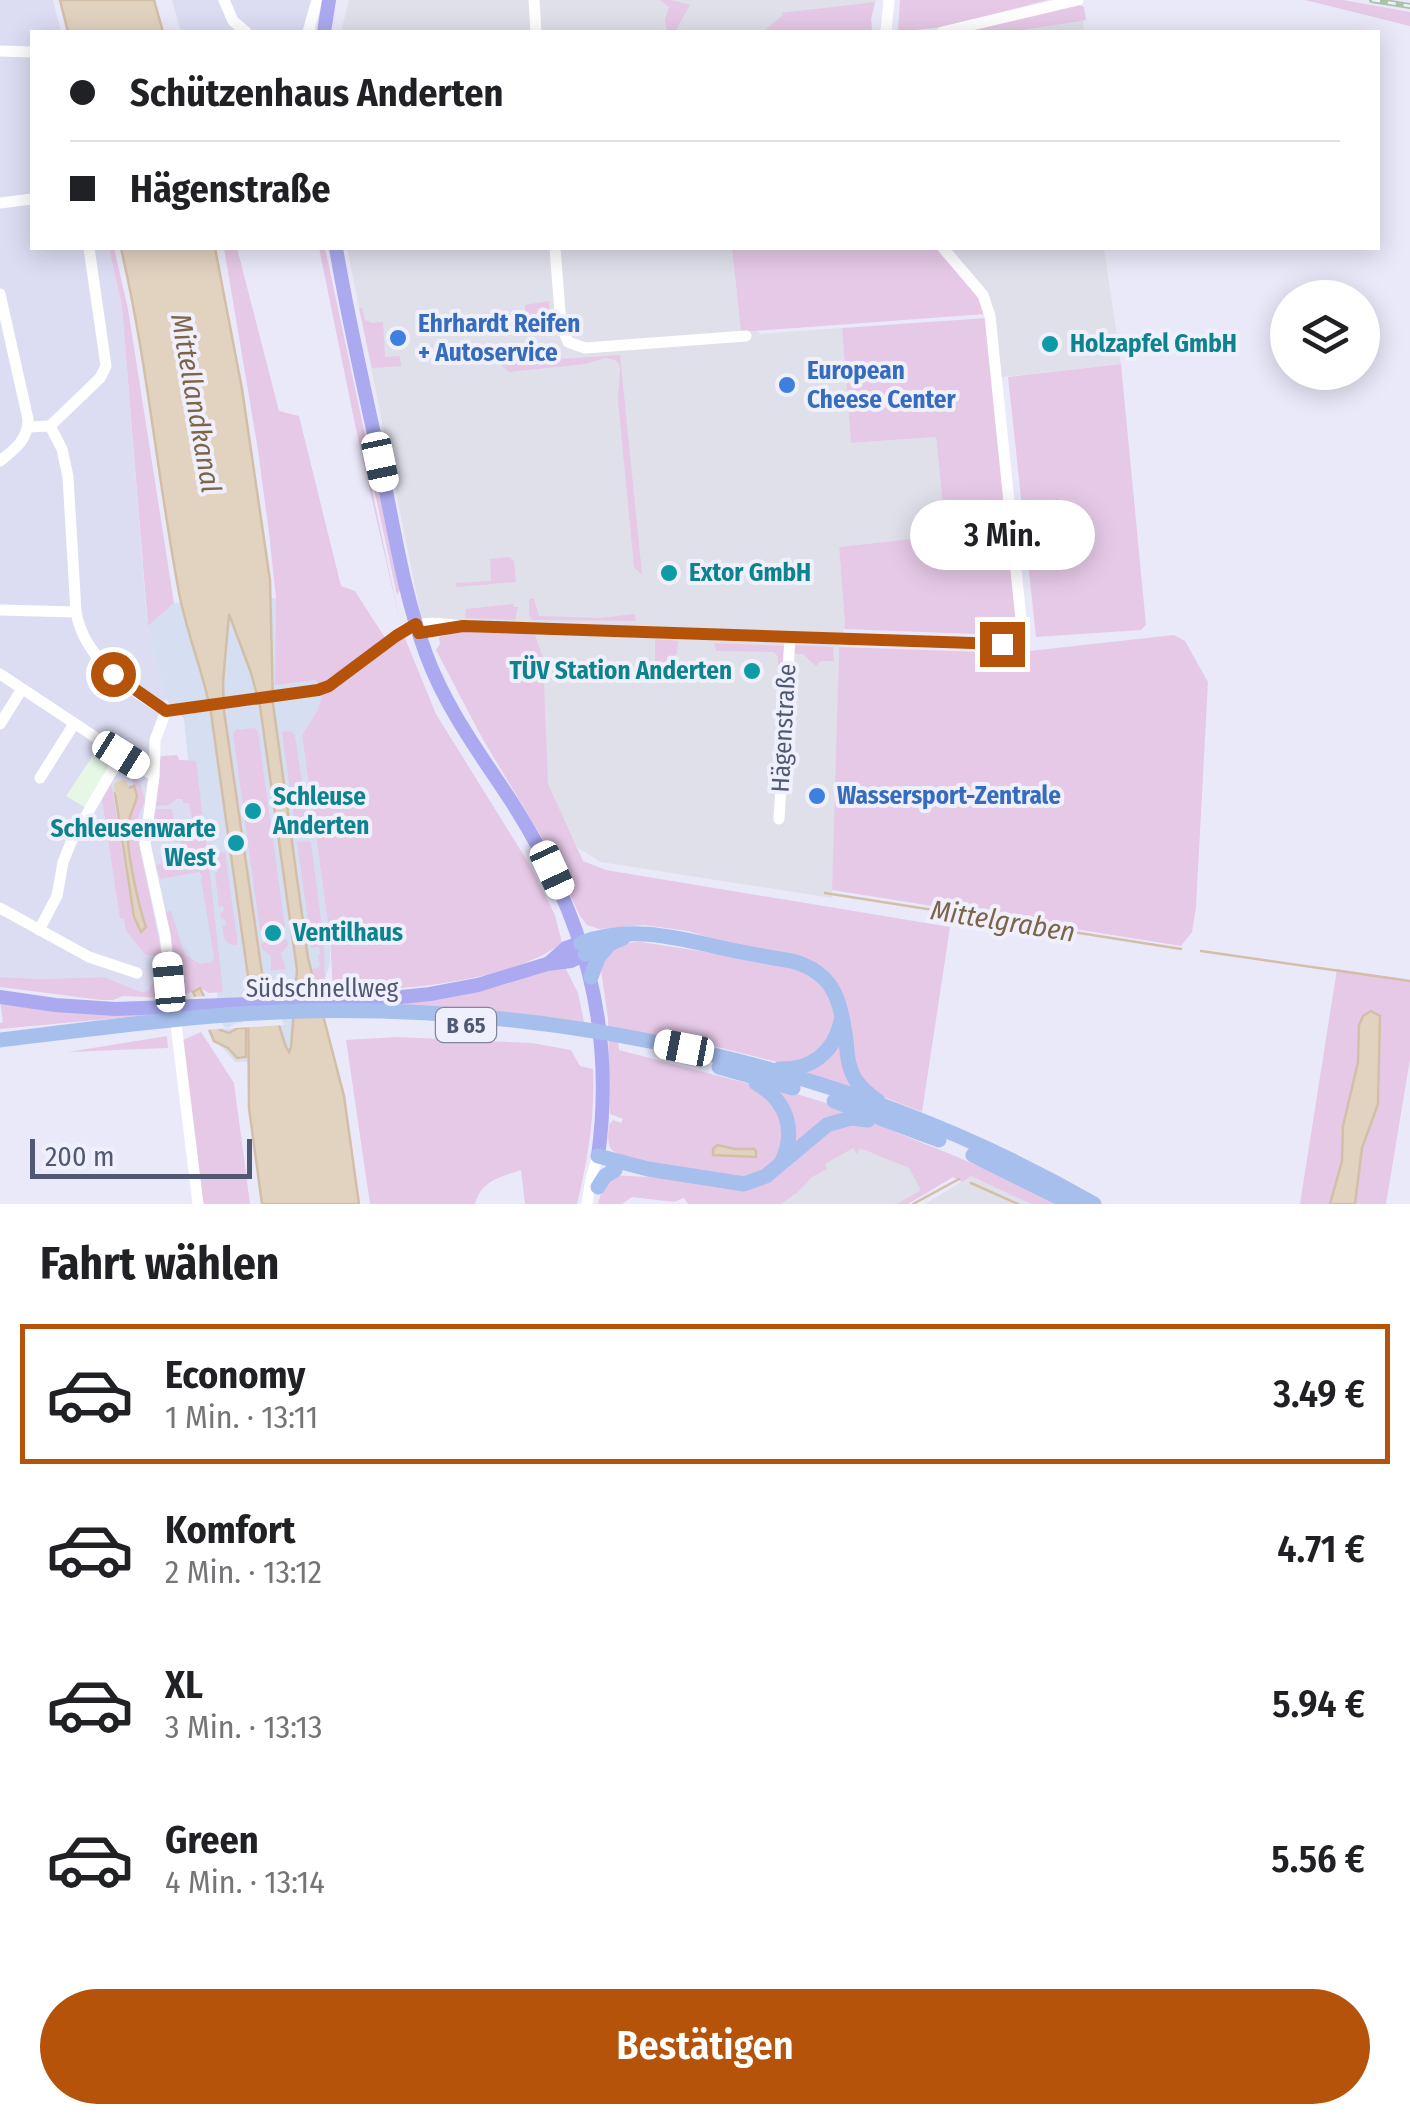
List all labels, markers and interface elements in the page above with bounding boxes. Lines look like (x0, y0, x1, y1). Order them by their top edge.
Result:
text: Schützenhaus Anderten (130, 70, 503, 116)
text: Hägenstraße (130, 166, 331, 212)
map controls (1270, 280, 1380, 390)
button: layers (1270, 280, 1380, 390)
place label: Ehrhardt Reifen + Autoservice (418, 309, 580, 368)
water label: Mittellandkanal (164, 311, 228, 495)
marker: Ehrhardt Reifen + Autoservice (387, 327, 409, 349)
place label: Holzapfel GmbH (1070, 329, 1237, 359)
marker: Holzapfel GmbH (1039, 333, 1061, 355)
place label: European Cheese Center (807, 356, 957, 415)
marker: European Cheese Center (776, 374, 798, 396)
car (359, 430, 401, 494)
callout: 3 Min. (910, 499, 1094, 569)
text: 3 Min. (964, 516, 1041, 554)
place label: Extor GmbH (689, 558, 811, 588)
marker: Extor GmbH (658, 562, 680, 584)
route end (980, 622, 1025, 667)
route start (91, 652, 136, 697)
place label: TÜV Station Anderten (510, 655, 732, 686)
marker: TÜV Station Anderten (741, 660, 763, 682)
street label: Hägenstraße (766, 663, 802, 793)
car (88, 726, 154, 784)
place label: Wassersport-Zentrale (837, 781, 1061, 811)
place label: Schleuse Anderten (272, 782, 369, 841)
marker: Wassersport-Zentrale (806, 785, 828, 807)
marker: Schleuse Anderten (242, 800, 264, 822)
place label: Schleusenwarte West (51, 814, 217, 873)
marker: Schleusenwarte West (225, 832, 247, 854)
car (526, 836, 578, 904)
water label: Mittelgraben (928, 893, 1078, 949)
place label: Ventilhaus (292, 918, 403, 948)
marker: Ventilhaus (262, 922, 284, 944)
car (151, 951, 187, 1013)
street label: Südschnellweg (246, 974, 399, 1004)
road number: B 65 (436, 1008, 496, 1042)
car (652, 1028, 716, 1068)
scale bar (30, 1134, 252, 1178)
text: 200 m (45, 1140, 115, 1173)
text: Fahrt wählen (40, 1237, 279, 1291)
icon: car (45, 1349, 135, 1439)
text: Economy (165, 1352, 305, 1398)
text: 3.49 € (1273, 1371, 1365, 1417)
text: 1 Min. · 13:11 (165, 1398, 318, 1436)
icon: car (45, 1504, 135, 1594)
text: Komfort (165, 1507, 295, 1553)
text: 4.71 € (1277, 1526, 1365, 1572)
text: 2 Min. · 13:12 (165, 1553, 322, 1591)
icon: car (45, 1659, 135, 1749)
text: XL (165, 1662, 203, 1708)
text: 5.94 € (1272, 1681, 1365, 1727)
text: 3 Min. · 13:13 (165, 1708, 323, 1746)
icon: car (45, 1814, 135, 1904)
text: Green (165, 1817, 259, 1863)
text: 5.56 € (1271, 1836, 1365, 1882)
text: 4 Min. · 13:14 (165, 1863, 325, 1901)
button: Bestätigen (40, 1989, 1370, 2104)

